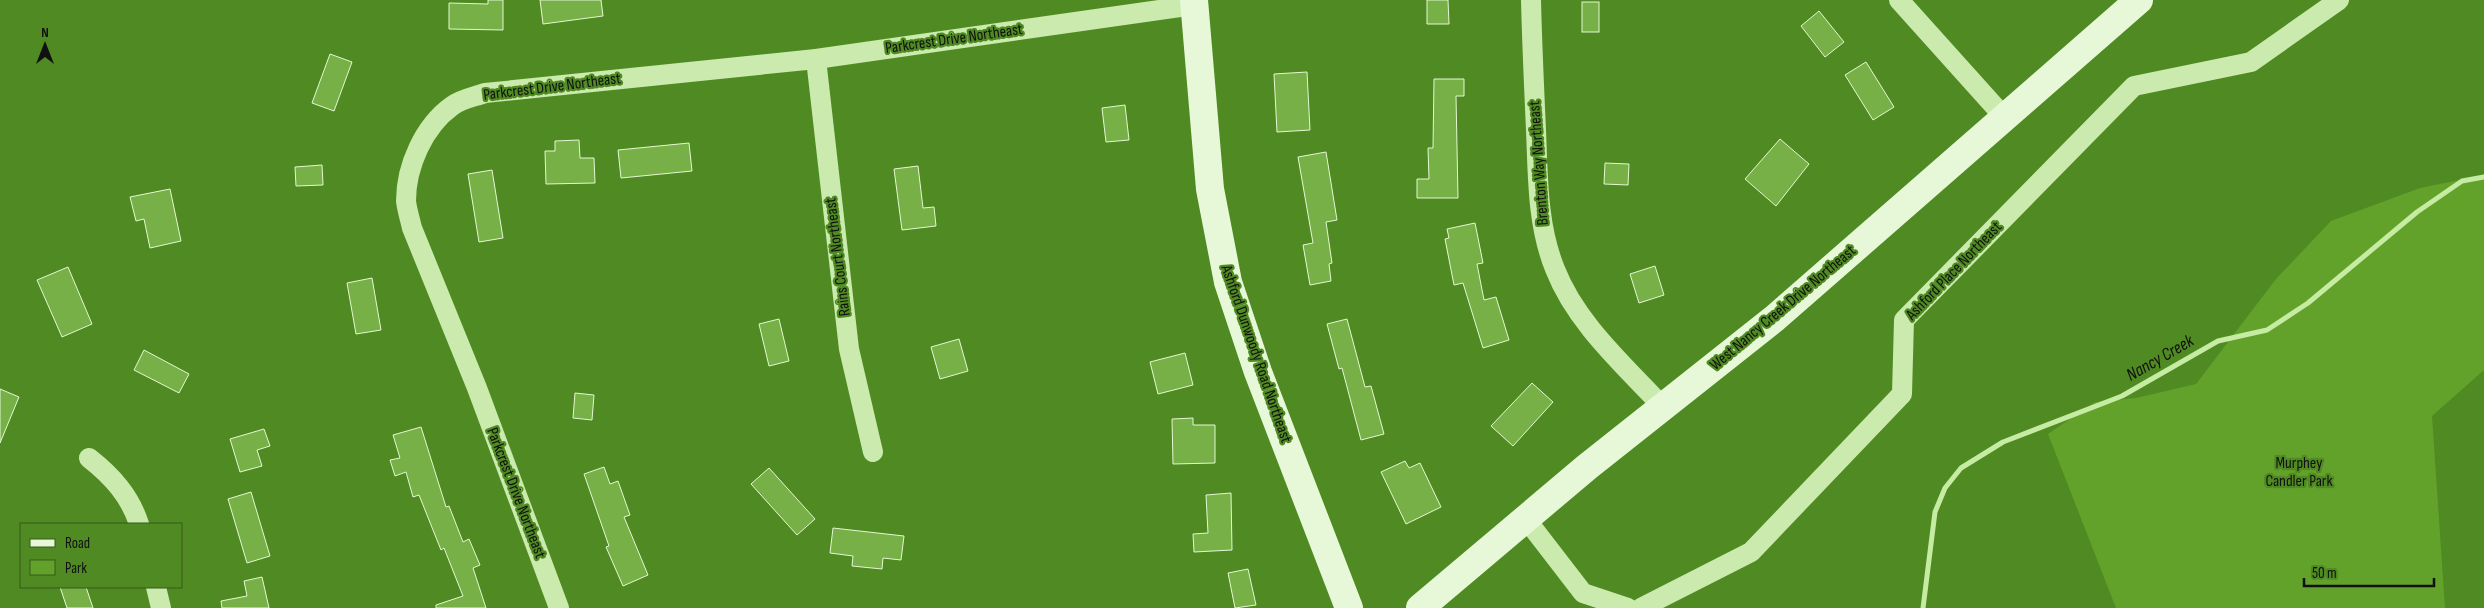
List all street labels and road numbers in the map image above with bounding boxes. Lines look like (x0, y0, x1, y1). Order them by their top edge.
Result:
street label: Parkcrest Drive Northeast (884, 20, 1024, 58)
street label: Parkcrest Drive Northeast (482, 69, 622, 105)
street label: Brenton Way Northeast (1525, 100, 1553, 226)
street label: Rains Court Northeast (821, 197, 855, 317)
street label: Ashford Place Northeast (1901, 218, 2006, 325)
street label: West Nancy Creek Drive Northeast (1706, 241, 1860, 375)
street label: Ashford Dunwoody Road Northeast (1216, 262, 1295, 445)
street label: Parkcrest Drive Northeast (482, 425, 550, 561)

